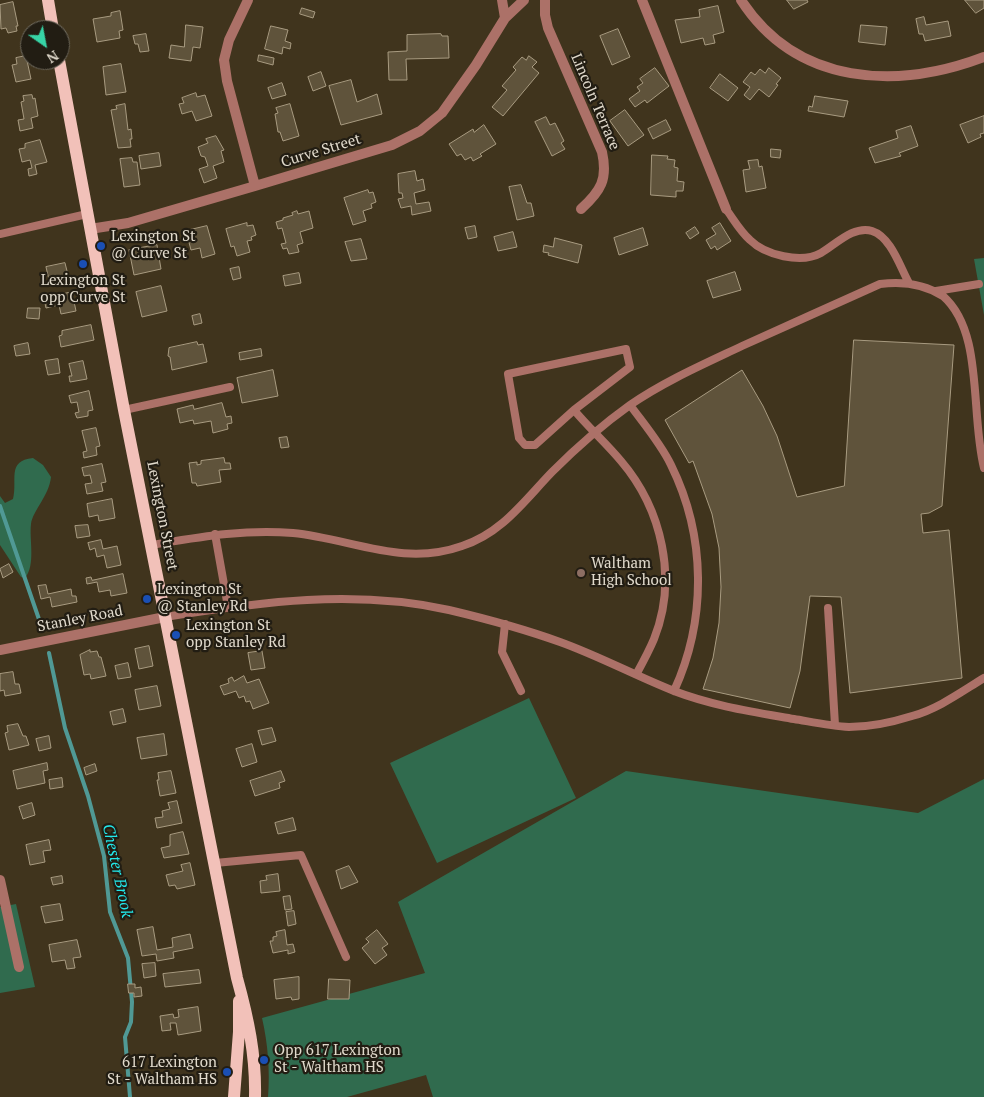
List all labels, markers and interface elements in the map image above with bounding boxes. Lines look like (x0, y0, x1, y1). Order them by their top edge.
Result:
north arrow (20, 20, 70, 70)
text: N (43, 46, 63, 68)
street label: Lincoln Terrace (567, 51, 623, 153)
street label: Curve Street (279, 130, 363, 172)
place label: Lexington St @ Curve St (111, 228, 196, 263)
marker: Lexington St @ Curve St (95, 240, 107, 252)
marker: Lexington St opp Curve St (77, 258, 89, 270)
place label: Lexington St opp Curve St (40, 272, 126, 307)
street label: Lexington Street (143, 460, 181, 572)
place label: Waltham High School (591, 555, 672, 590)
marker: Waltham High School (575, 567, 587, 579)
place label: Lexington St @ Stanley Rd (157, 581, 248, 616)
marker: Lexington St @ Stanley Rd (141, 593, 153, 605)
street label: Stanley Road (36, 602, 124, 636)
place label: Lexington St opp Stanley Rd (186, 617, 286, 652)
marker: Lexington St opp Stanley Rd (170, 629, 182, 641)
water label: Chester Brook (98, 822, 136, 920)
place label: Opp 617 Lexington St - Waltham HS (274, 1042, 401, 1077)
place label: 617 Lexington St - Waltham HS (107, 1054, 217, 1089)
marker: Opp 617 Lexington St - Waltham HS (258, 1054, 270, 1066)
marker: 617 Lexington St - Waltham HS (221, 1066, 233, 1078)

